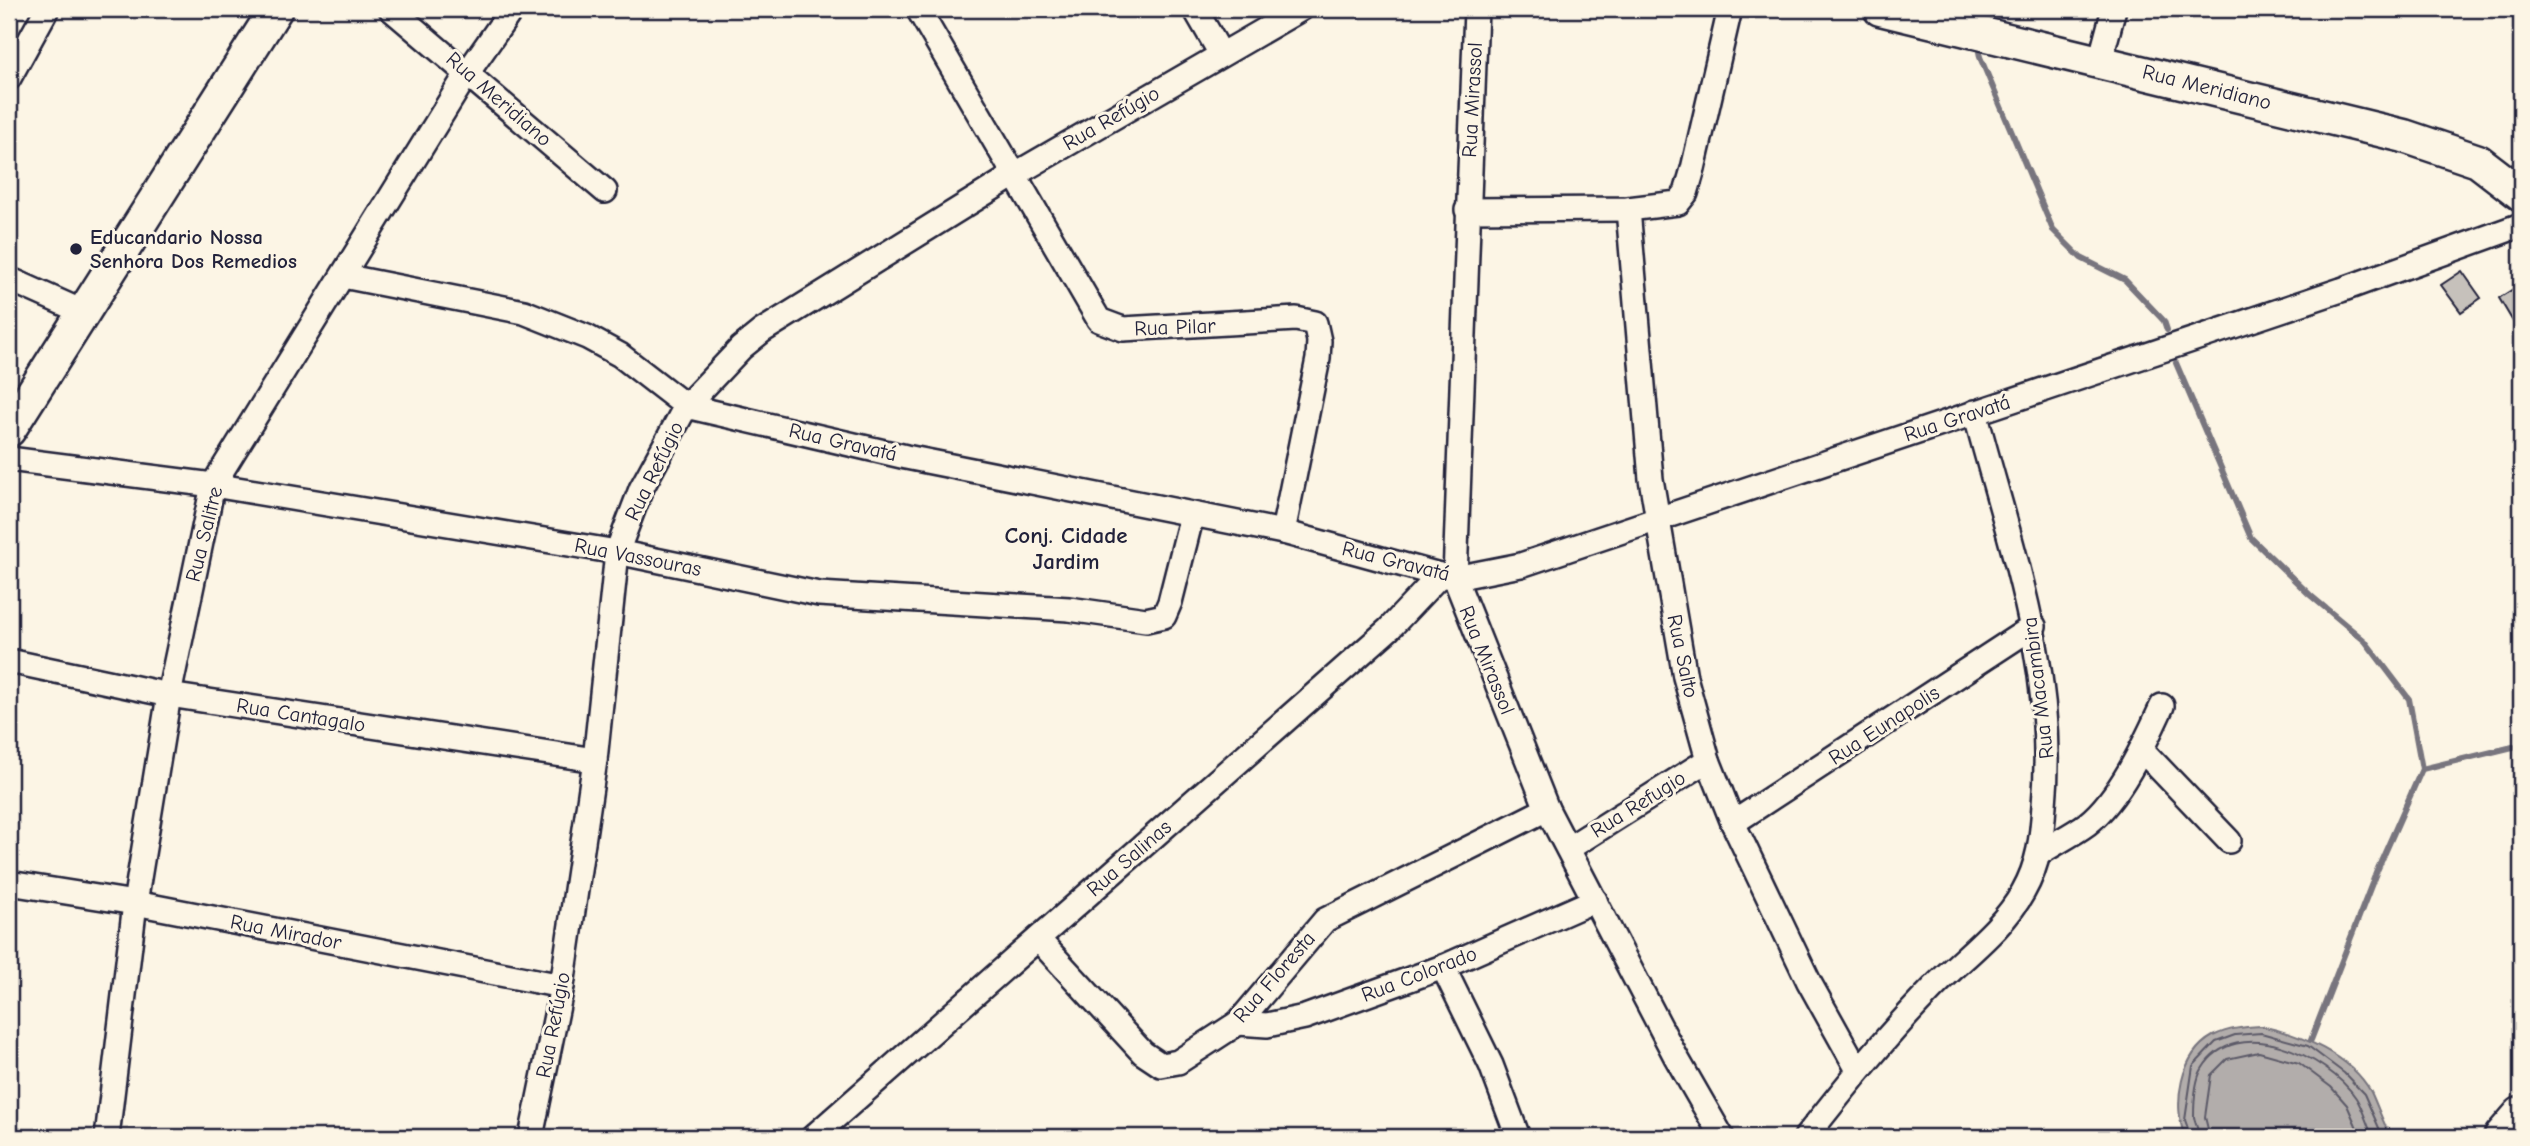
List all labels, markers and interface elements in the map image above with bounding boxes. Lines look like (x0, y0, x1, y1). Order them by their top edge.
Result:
street label: Rua Mirassol (1457, 42, 1487, 158)
street label: Rua Meridiano (441, 47, 557, 151)
street label: Rua Meridiano (2140, 59, 2274, 115)
street label: Rua Refúgio (1058, 81, 1164, 155)
place label: Educandario Nossa Senhora Dos Remedios (90, 225, 297, 273)
marker: Educandario Nossa Senhora Dos Remedios (68, 241, 84, 257)
street label: Rua Pilar (1134, 314, 1217, 340)
street label: Rua Gravatá (1901, 390, 2013, 446)
street label: Rua Refúgio (620, 417, 688, 525)
street label: Rua Gravatá (787, 418, 899, 466)
street label: Rua Salitre (181, 484, 227, 584)
district label: Conj. Cidade Jardim (1005, 522, 1127, 575)
street label: Rua Vassouras (573, 533, 703, 581)
street label: Rua Gravatá (1340, 536, 1452, 586)
street label: Rua Mirassol (1454, 602, 1520, 718)
street label: Rua Salto (1662, 612, 1704, 700)
street label: Rua Macambira (2017, 616, 2059, 760)
street label: Rua Eunapolis (1824, 680, 1944, 770)
street label: Rua Cantagalo (235, 693, 367, 737)
street label: Rua Refugio (1586, 765, 1690, 843)
street label: Rua Salinas (1082, 815, 1176, 901)
street label: Rua Mirador (228, 909, 344, 955)
street label: Rua Floresta (1228, 927, 1320, 1027)
street label: Rua Colorado (1358, 941, 1480, 1007)
street label: Rua Refúgio (531, 970, 575, 1080)

